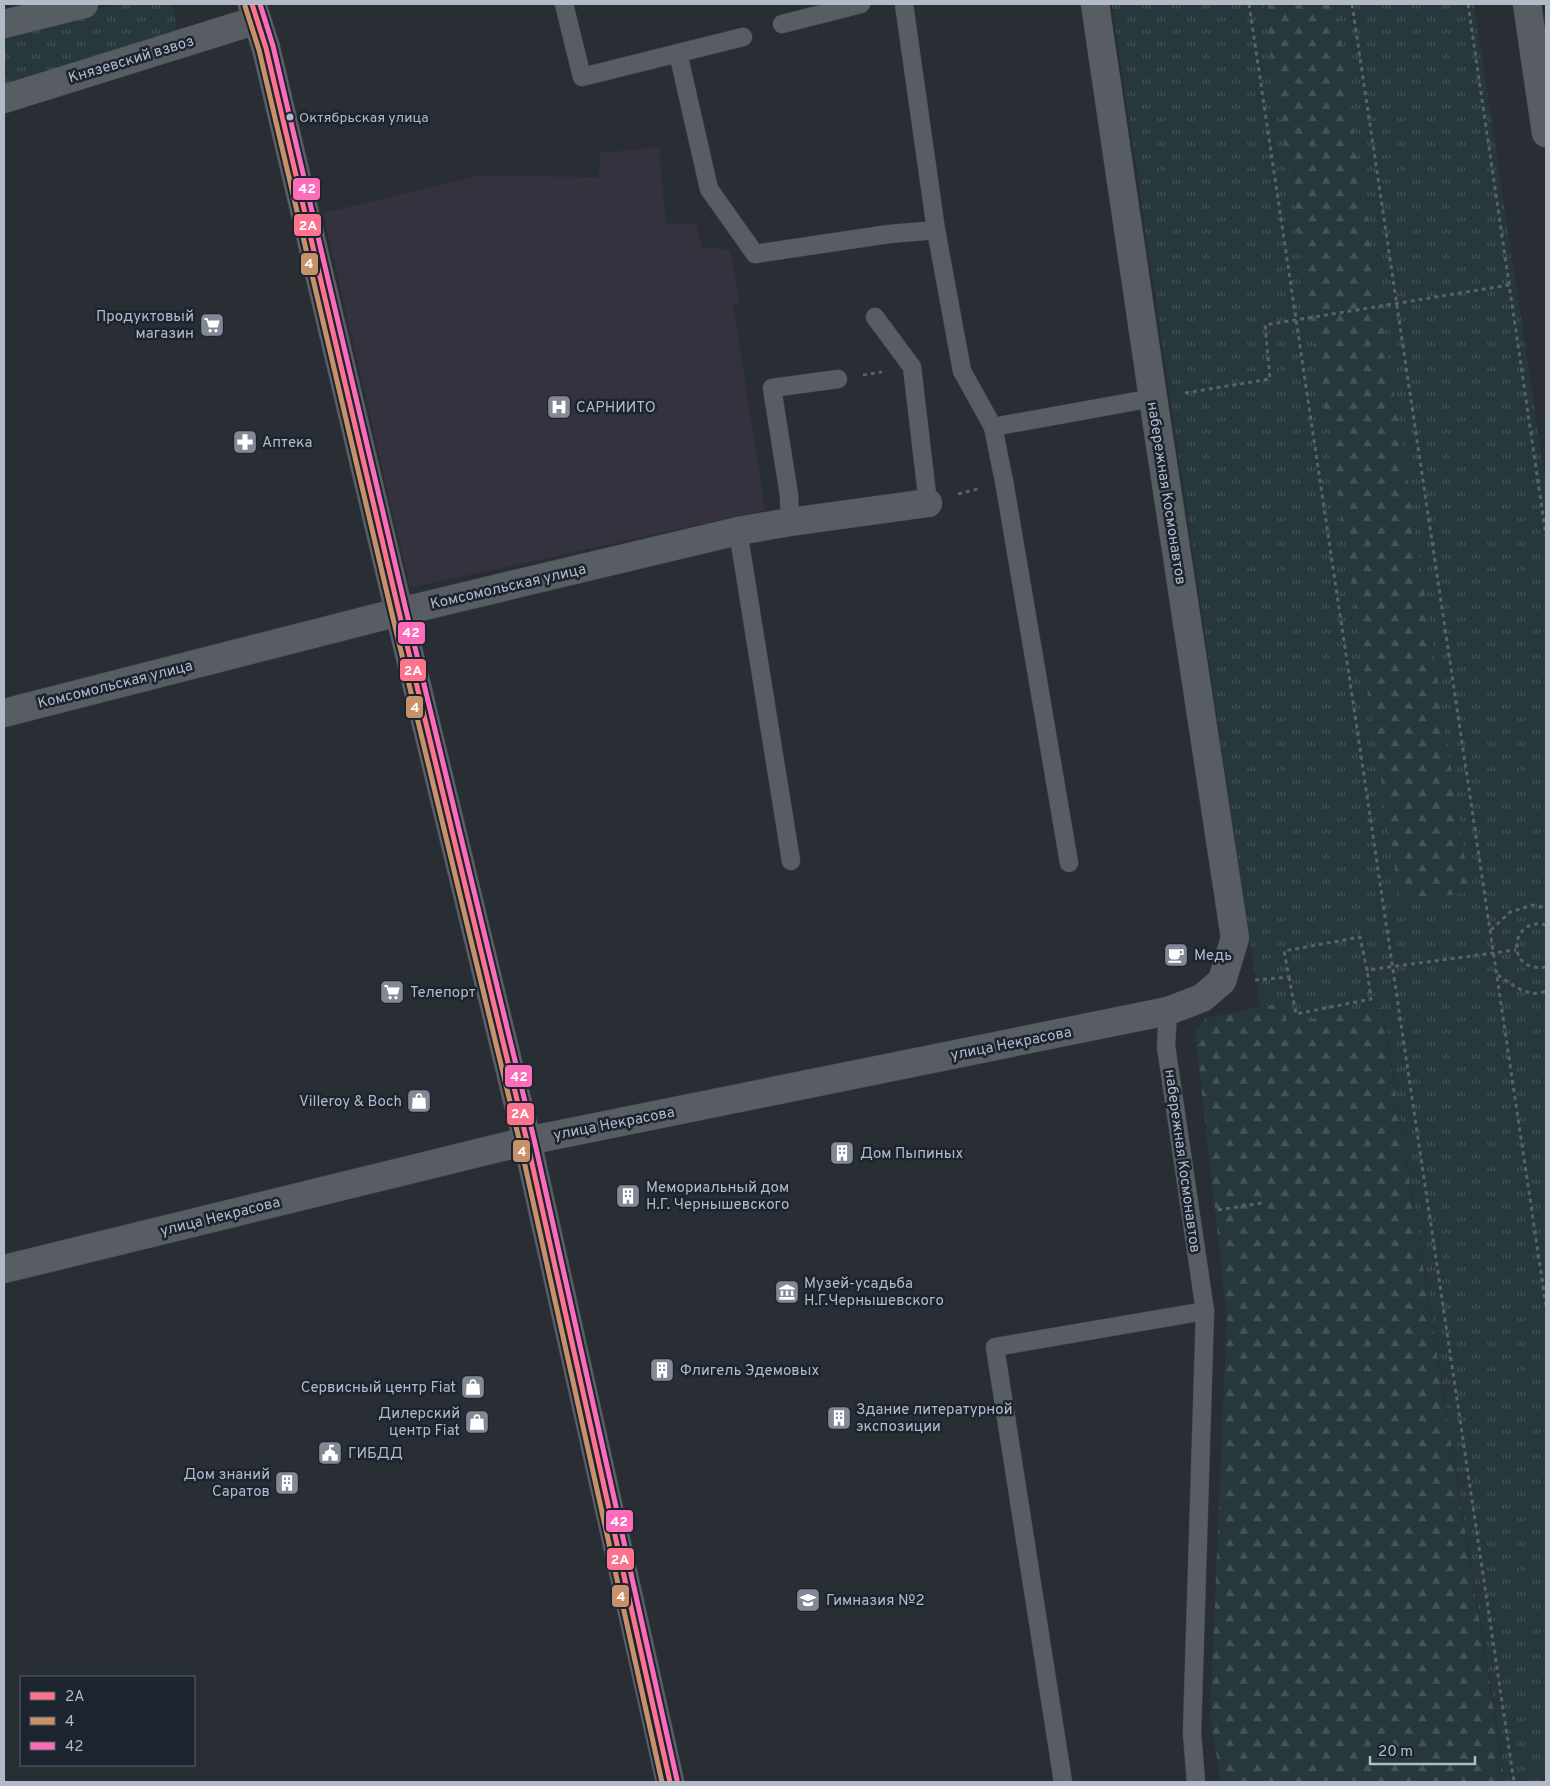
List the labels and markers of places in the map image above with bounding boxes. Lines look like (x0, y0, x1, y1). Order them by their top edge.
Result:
place label: Октябрьская улица (299, 110, 429, 127)
marker: Октябрьская улица (285, 112, 295, 122)
place label: Продуктовый магазин (96, 308, 194, 344)
supermarket icon: Продуктовый магазин (199, 312, 225, 338)
hospital icon: САРНИИТО (546, 394, 572, 420)
place label: САРНИИТО (576, 399, 656, 418)
pharmacy icon: Аптека (232, 429, 258, 455)
place label: Аптека (262, 434, 312, 453)
cafe icon: Медь (1163, 942, 1189, 968)
place label: Медь (1194, 947, 1232, 966)
supermarket icon: Телепорт (379, 979, 405, 1005)
place label: Телепорт (410, 984, 476, 1003)
shop icon: Villeroy & Boch (406, 1088, 432, 1114)
place label: Villeroy & Boch (299, 1093, 402, 1112)
building icon: Дом Пыпиных (829, 1140, 855, 1166)
place label: Дом Пыпиных (860, 1145, 963, 1164)
place label: Мемориальный дом Н.Г. Чернышевского (646, 1179, 789, 1215)
building icon: Мемориальный дом Н.Г. Чернышевского (615, 1183, 641, 1209)
place label: Музей-усадьба Н.Г.Чернышевского (804, 1275, 944, 1311)
museum icon: Музей-усадьба Н.Г.Чернышевского (774, 1279, 800, 1305)
building icon: Флигель Эдемовых (649, 1357, 675, 1383)
place label: Флигель Эдемовых (680, 1362, 819, 1381)
shop icon: Сервисный центр Fiat (460, 1374, 486, 1400)
place label: Сервисный центр Fiat (301, 1379, 456, 1398)
place label: Здание литературной экспозиции (856, 1401, 1013, 1437)
place label: Дилерский центр Fiat (378, 1405, 460, 1441)
building icon: Здание литературной экспозиции (826, 1405, 852, 1431)
shop icon: Дилерский центр Fiat (464, 1409, 490, 1435)
public building icon: ГИБДД (317, 1440, 343, 1466)
place label: ГИБДД (348, 1445, 403, 1464)
place label: Дом знаний Саратов (183, 1466, 270, 1502)
building icon: Дом знаний Саратов (274, 1470, 300, 1496)
school or university icon: Гимназия №2 (795, 1587, 821, 1613)
place label: Гимназия №2 (826, 1592, 925, 1611)

